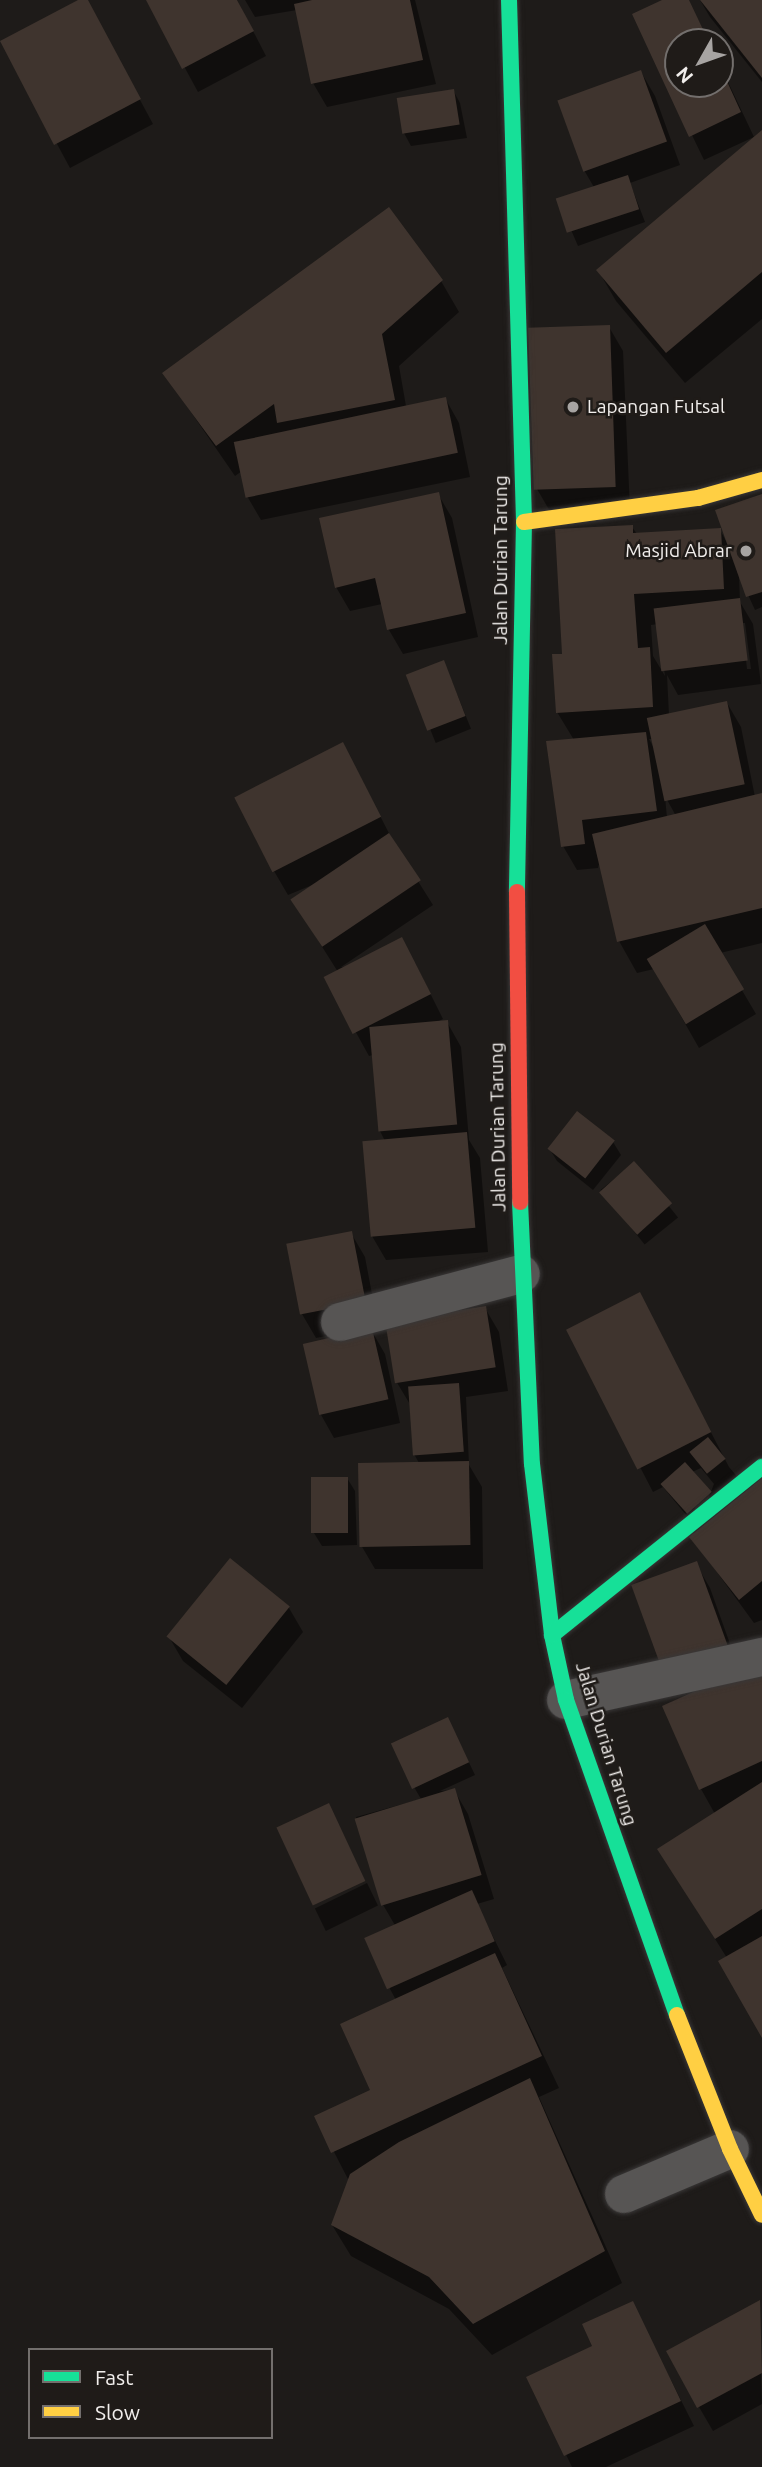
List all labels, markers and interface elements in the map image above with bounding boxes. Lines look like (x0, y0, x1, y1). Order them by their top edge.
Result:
north arrow (664, 28, 734, 98)
text: N (671, 63, 697, 88)
place label: Lapangan Futsal (587, 396, 725, 418)
marker: Lapangan Futsal (565, 399, 581, 415)
street label: Jalan Durian Tarung (490, 475, 512, 645)
place label: Masjid Abrar (625, 540, 732, 562)
marker: Masjid Abrar (738, 543, 754, 559)
street label: Jalan Durian Tarung (485, 1042, 511, 1212)
street label: Jalan Durian Tarung (570, 1660, 642, 1828)
legend (28, 2348, 273, 2439)
text: Fast (95, 2365, 133, 2389)
text: Slow (95, 2400, 140, 2424)

